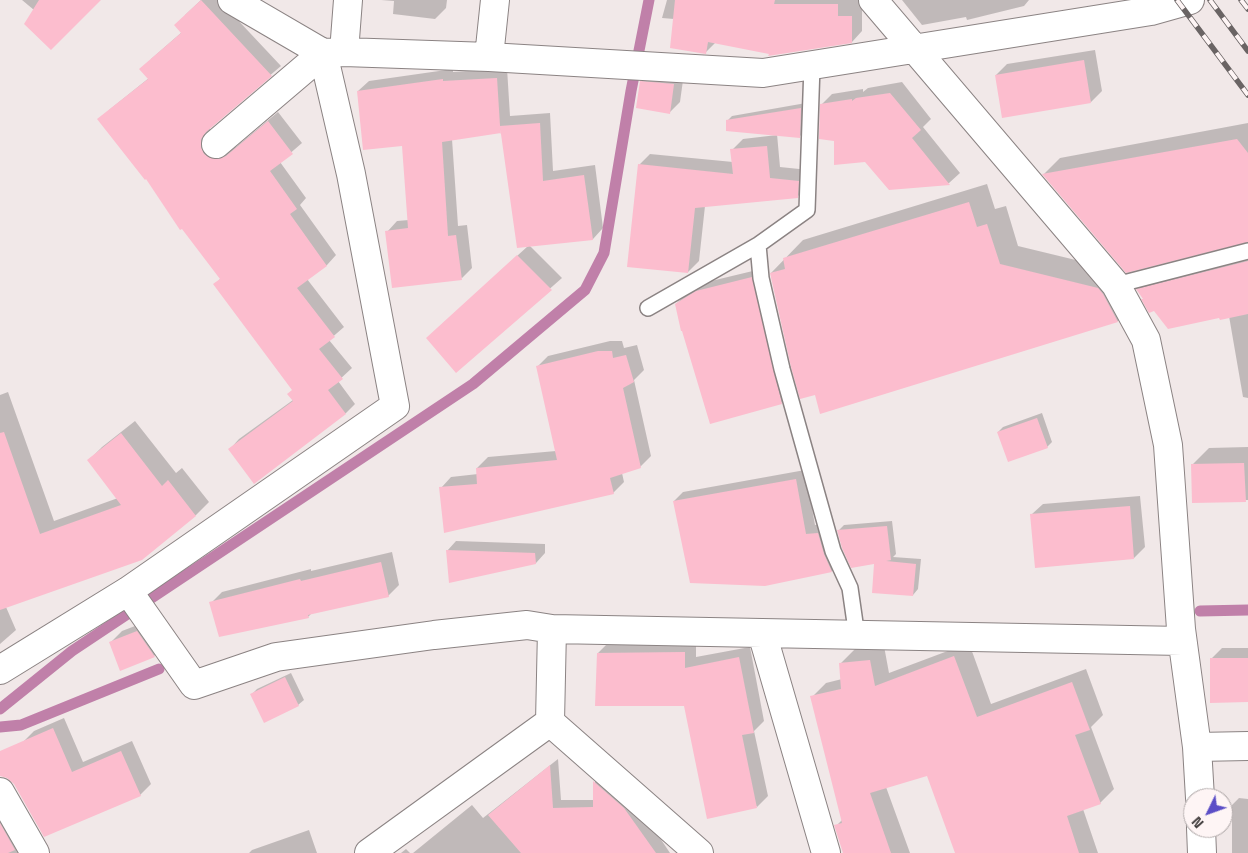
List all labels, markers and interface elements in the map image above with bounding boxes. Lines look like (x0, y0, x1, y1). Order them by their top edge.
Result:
north arrow (1183, 788, 1233, 838)
text: N (1188, 813, 1207, 832)

